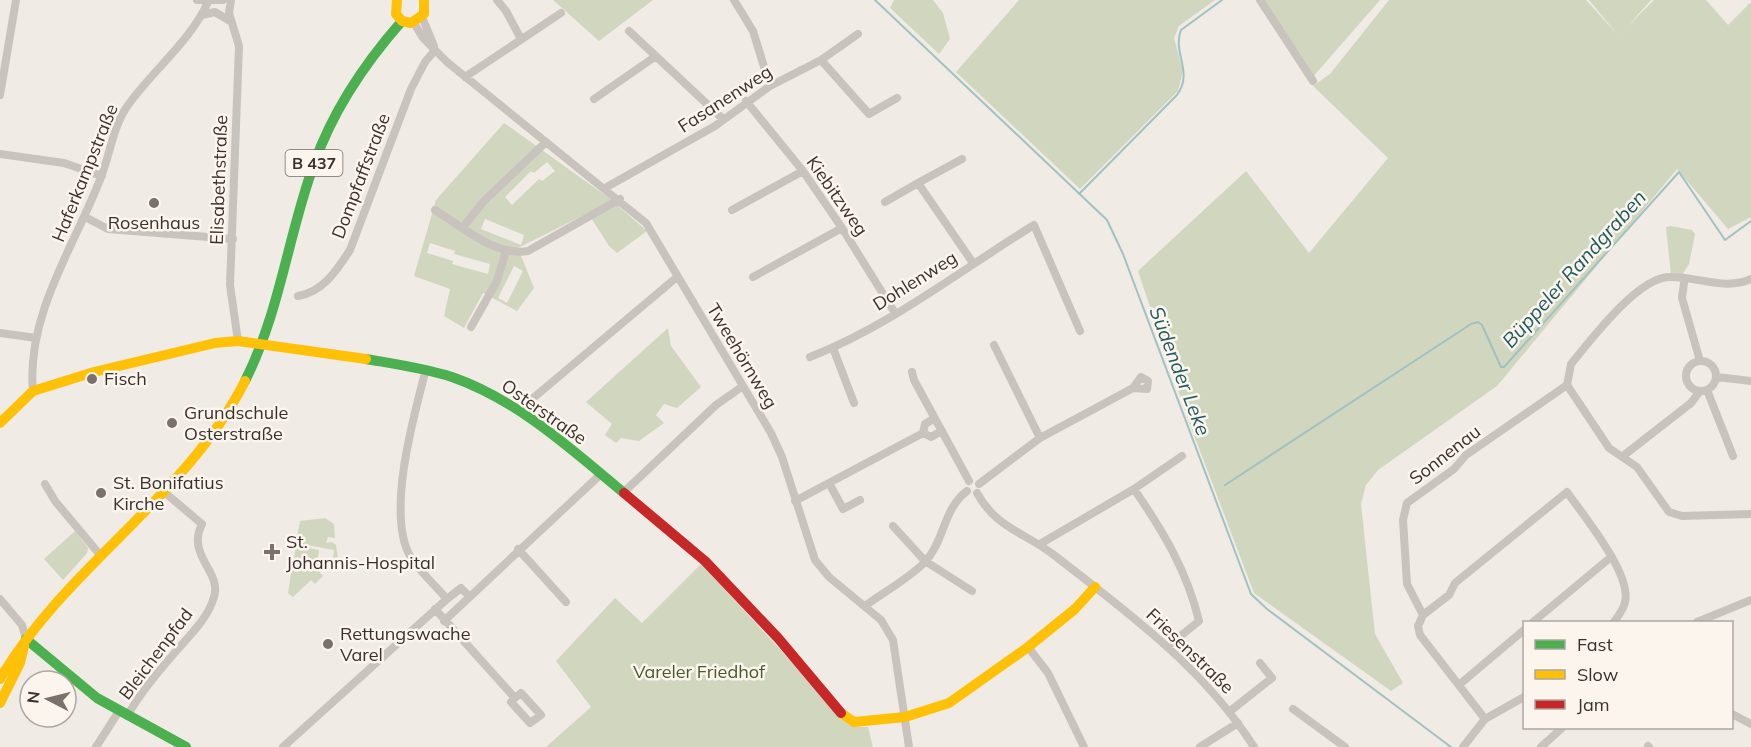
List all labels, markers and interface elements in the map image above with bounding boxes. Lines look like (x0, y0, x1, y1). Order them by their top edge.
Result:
street label: Fasanenweg (673, 60, 776, 137)
street label: Haferkampstraße (46, 100, 123, 245)
street label: Dompfaffstraße (326, 110, 395, 242)
street label: Elisabethstraße (205, 115, 232, 245)
road number: B 437 (286, 150, 342, 176)
street label: Kiebitzweg (802, 151, 873, 240)
water label: Büppeler Randgraben (1496, 185, 1651, 353)
marker: Rosenhaus (147, 196, 161, 210)
place label: Rosenhaus (108, 211, 200, 234)
street label: Dohlenweg (868, 246, 961, 315)
street label: Tweehörnweg (702, 299, 783, 413)
water label: Südender Leke (1144, 303, 1217, 439)
place label: Fisch (104, 367, 147, 390)
marker: Fisch (85, 372, 99, 386)
street label: Osterstraße (497, 374, 591, 449)
place label: Grundschule Osterstraße (184, 401, 288, 445)
marker: Grundschule Osterstraße (165, 416, 179, 430)
street label: Sonnenau (1404, 420, 1485, 490)
place label: St. Bonifatius Kirche (113, 471, 224, 515)
marker: St. Bonifatius Kirche (94, 486, 108, 500)
place label: St. Johannis-Hospital (286, 530, 435, 574)
marker: St. Johannis-Hospital (263, 543, 281, 561)
street label: Bleichenpfad (114, 603, 197, 704)
street label: Friesenstraße (1142, 603, 1239, 698)
legend (1523, 621, 1733, 729)
place label: Rettungswache Varel (340, 622, 470, 666)
text: Fast (1577, 633, 1613, 656)
marker: Rettungswache Varel (321, 637, 335, 651)
park label: Vareler Friedhof (633, 660, 766, 683)
text: Slow (1577, 663, 1619, 686)
north arrow (18, 669, 78, 729)
text: N (22, 690, 44, 704)
text: Jam (1577, 693, 1610, 716)

